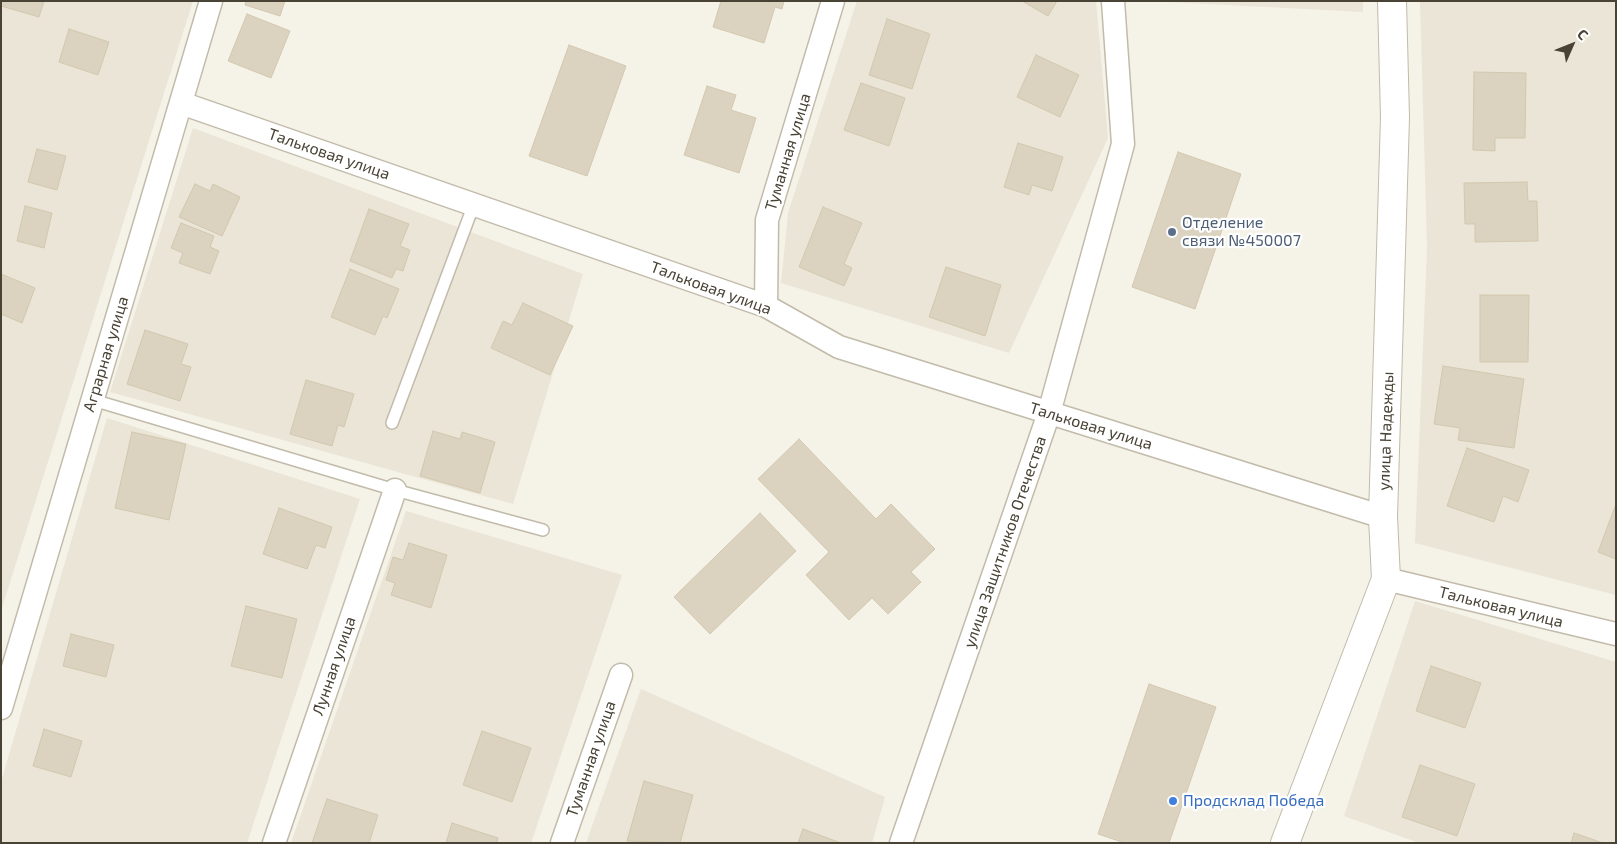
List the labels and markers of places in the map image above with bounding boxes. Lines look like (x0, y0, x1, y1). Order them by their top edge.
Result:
place label: Отделение связи №450007 (1182, 213, 1301, 251)
marker: Отделение связи №450007 (1166, 226, 1178, 238)
place label: Продсклад Победа (1183, 791, 1324, 811)
marker: Продсклад Победа (1167, 795, 1179, 807)

